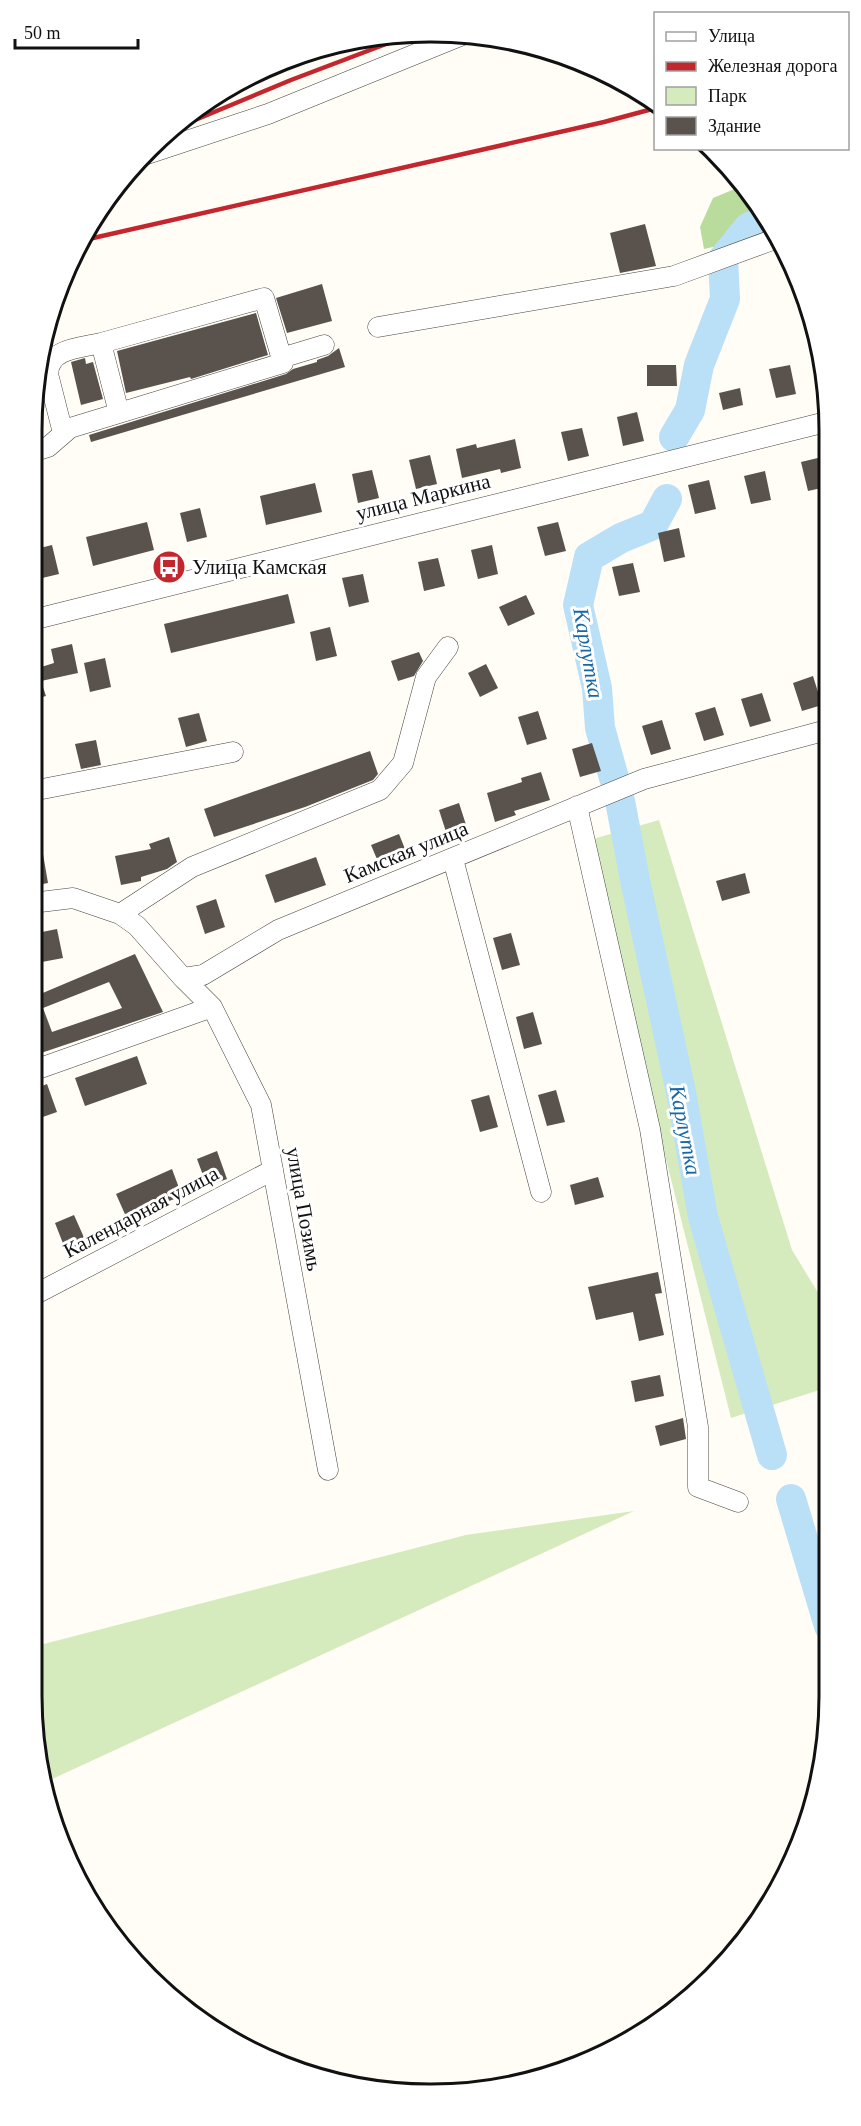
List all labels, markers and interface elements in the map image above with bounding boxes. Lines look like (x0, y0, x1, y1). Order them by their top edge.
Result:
scale bar (15, 12, 138, 50)
legend (654, 12, 849, 150)
text: 50 m (24, 23, 61, 43)
text: Улица (708, 26, 755, 46)
text: Железная дорога (708, 56, 837, 76)
text: Парк (708, 86, 747, 106)
text: Здание (708, 116, 761, 136)
street label: улица Маркина (353, 469, 493, 525)
bus stop icon: Улица Камская (151, 549, 187, 585)
place label: Улица Камская (192, 555, 327, 579)
water label: Карлутка (568, 605, 609, 700)
street label: Камская улица (340, 816, 472, 888)
water label: Карлутка (664, 1082, 707, 1177)
street label: улица Позимь (281, 1145, 327, 1273)
street label: Календарная улица (59, 1161, 223, 1263)

